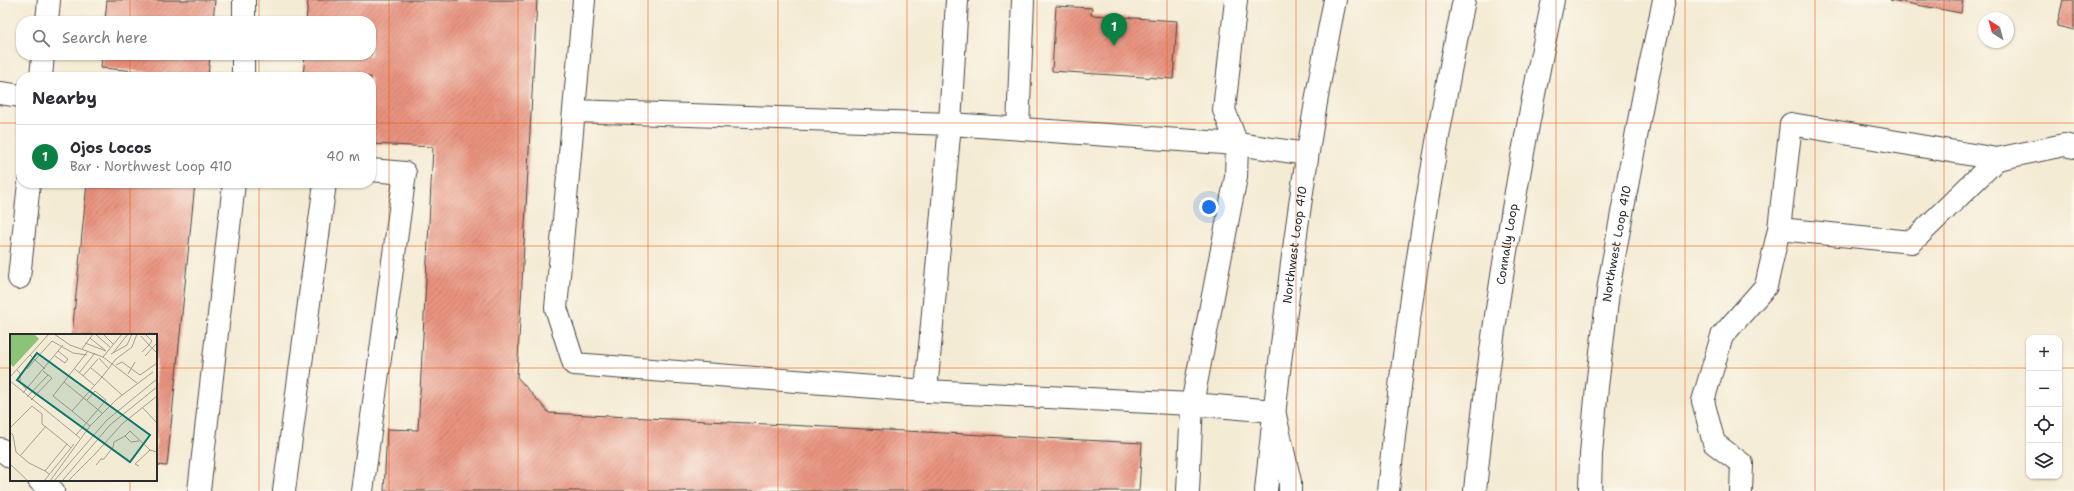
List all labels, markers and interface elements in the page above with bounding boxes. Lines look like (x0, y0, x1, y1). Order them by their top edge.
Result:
north arrow (1978, 12, 2014, 48)
pin: 1 (1101, 13, 1127, 46)
search box (16, 16, 376, 60)
icon: search (30, 27, 52, 49)
text: Search here (62, 28, 148, 48)
text: Nearby (32, 87, 97, 109)
text: Ojos Locos (70, 138, 152, 158)
text: 1 (42, 148, 48, 165)
text: 40 m (326, 148, 360, 165)
text: Bar · Northwest Loop 410 (70, 158, 232, 175)
street label: Northwest Loop 410 (1599, 184, 1635, 303)
street label: Northwest Loop 410 (1279, 185, 1311, 304)
your location (1199, 197, 1219, 217)
street label: Connally Loop (1493, 202, 1522, 286)
inset map (10, 334, 157, 481)
map controls (2026, 335, 2062, 479)
button: + (2026, 335, 2062, 371)
button: − (2026, 371, 2062, 407)
button: locate (2026, 407, 2062, 443)
button: layers (2026, 443, 2062, 479)

